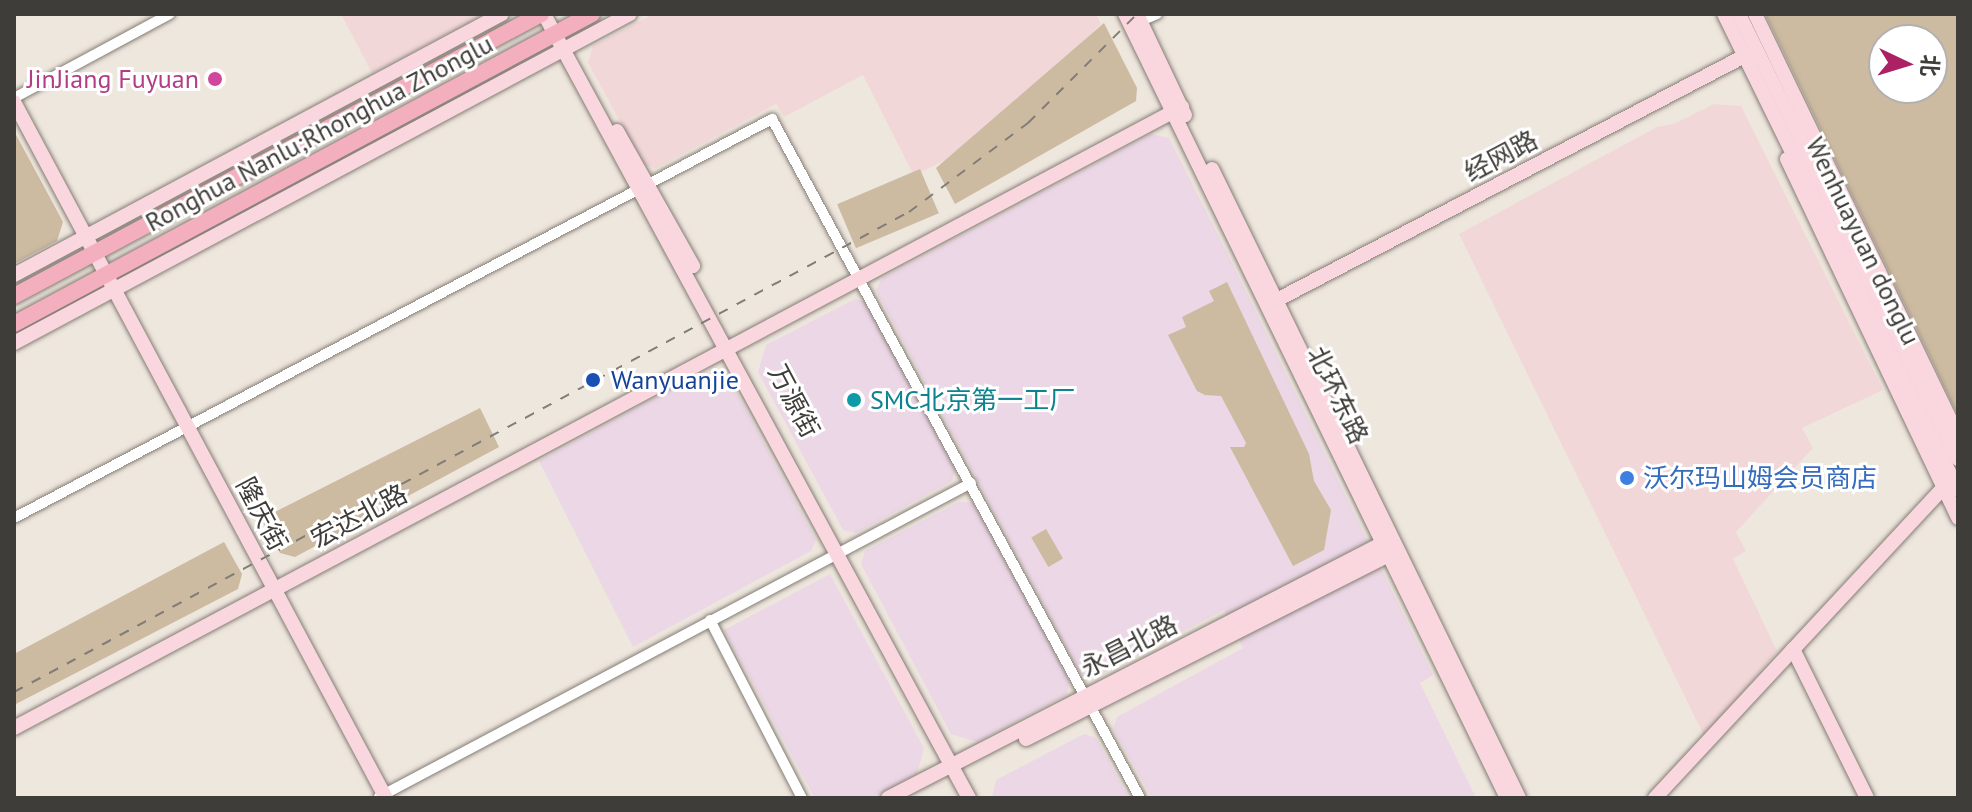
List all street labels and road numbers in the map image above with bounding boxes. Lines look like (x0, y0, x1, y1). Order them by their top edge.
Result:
street label: Ronghua Nanlu;Rhonghua Zhonglu (140, 28, 498, 238)
street label: 经网路 (1459, 124, 1543, 188)
street label: Wenhuayuan donglu (1799, 132, 1927, 350)
street label: 北环东路 (1301, 341, 1375, 449)
street label: 万源街 (762, 359, 826, 443)
street label: 隆庆街 (230, 472, 294, 556)
street label: 宏达北路 (306, 478, 412, 554)
street label: 永昌北路 (1076, 608, 1182, 684)

